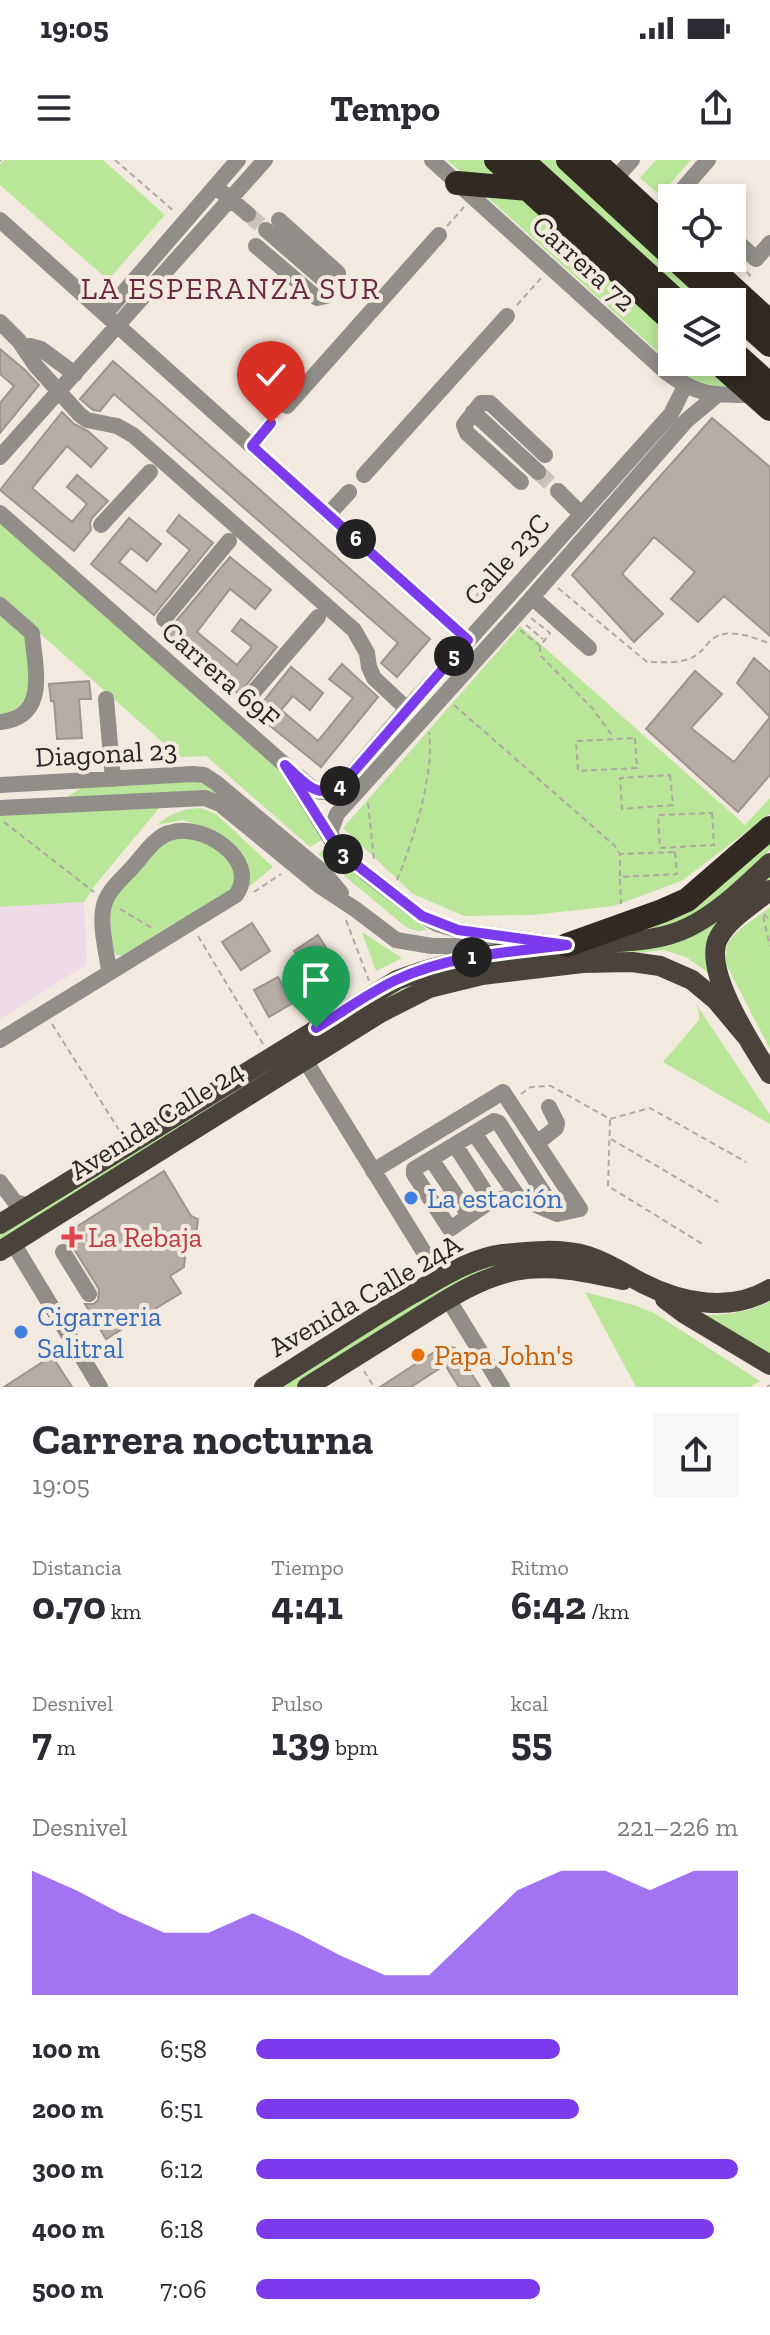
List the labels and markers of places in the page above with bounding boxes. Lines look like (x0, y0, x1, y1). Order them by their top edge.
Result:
pin (237, 341, 305, 423)
pin: 6 (336, 519, 376, 559)
pin: 5 (434, 636, 474, 676)
pin: 4 (320, 766, 360, 806)
pin: 3 (323, 834, 363, 874)
pin: 1 (452, 937, 492, 977)
pin (282, 946, 350, 1028)
place label: La estación (427, 1182, 563, 1215)
marker: La estación (402, 1189, 420, 1207)
place label: La Rebaja (88, 1221, 203, 1254)
marker: La Rebaja (63, 1228, 81, 1246)
place label: Cigarreria Salitral (37, 1300, 162, 1365)
marker: Cigarreria Salitral (12, 1323, 30, 1341)
place label: Papa John's (434, 1339, 574, 1372)
marker: Papa John's (409, 1346, 427, 1364)

